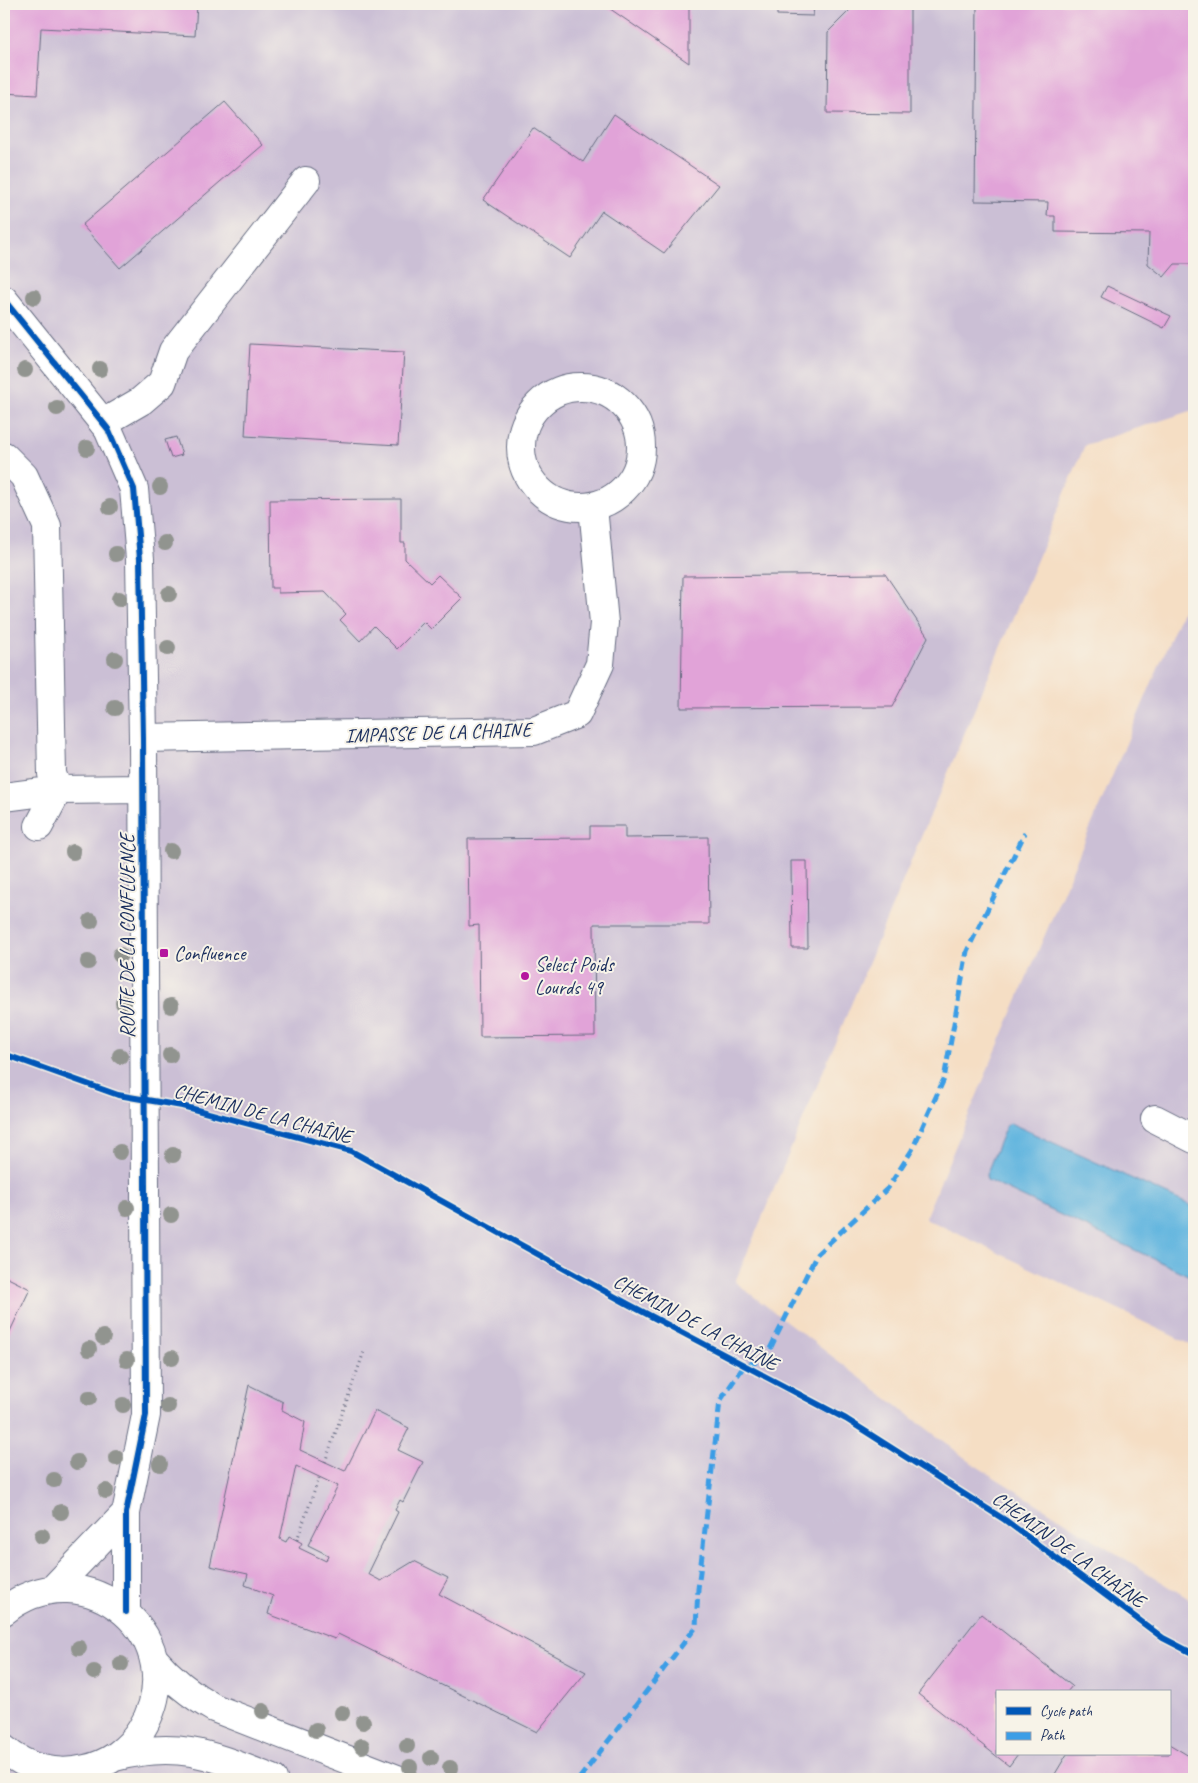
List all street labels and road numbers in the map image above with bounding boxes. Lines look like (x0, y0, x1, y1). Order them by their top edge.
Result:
street label: IMPASSE DE LA CHAINE (344, 717, 535, 748)
street label: ROUTE DE LA CONFLUENCE (115, 831, 140, 1038)
street label: CHEMIN DE LA CHAÎNE (171, 1078, 357, 1150)
street label: CHEMIN DE LA CHAÎNE (609, 1269, 784, 1377)
street label: CHEMIN DE LA CHAÎNE (987, 1486, 1152, 1615)

